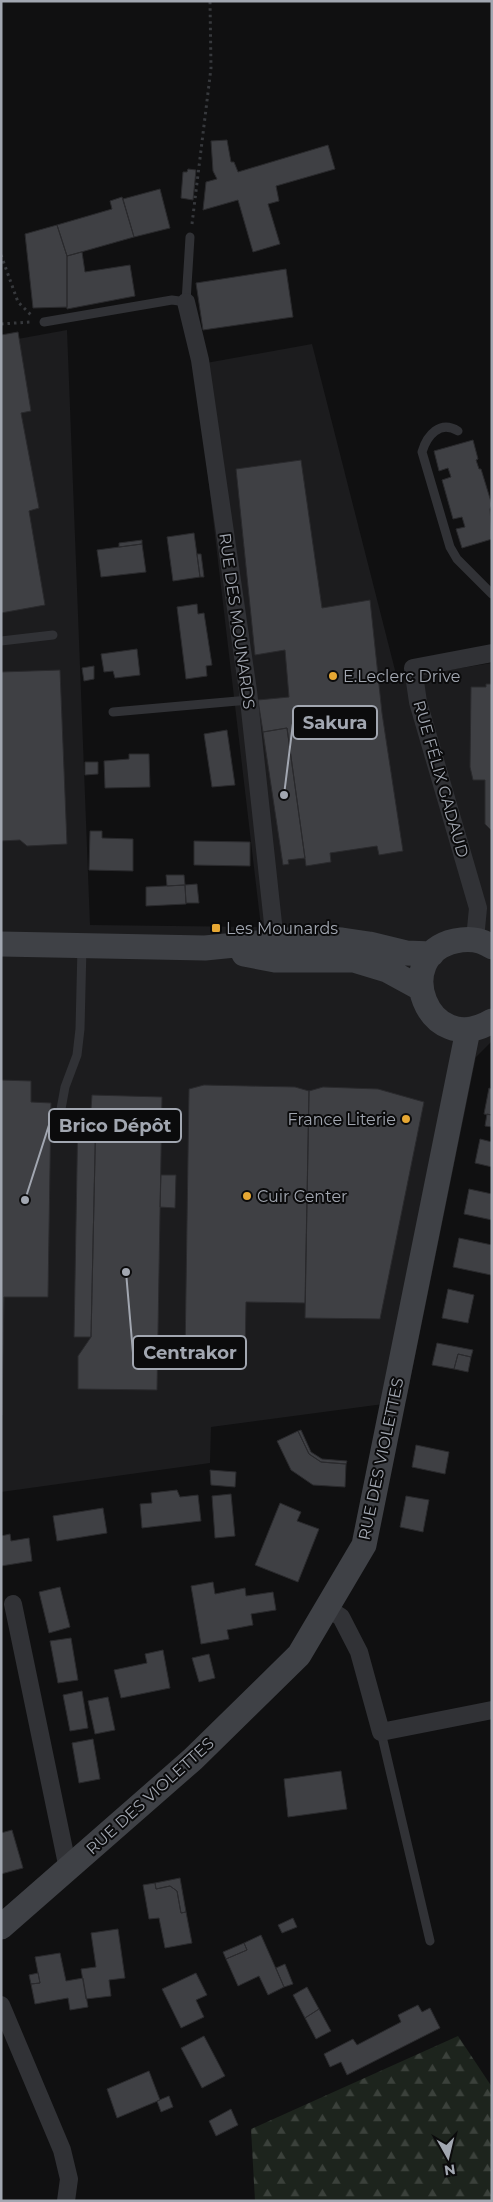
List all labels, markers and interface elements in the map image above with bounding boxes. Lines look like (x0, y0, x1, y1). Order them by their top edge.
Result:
street label: RUE DES MOUNARDS (215, 532, 259, 710)
place label: E.Leclerc Drive (343, 667, 460, 686)
marker: E.Leclerc Drive (327, 670, 339, 682)
street label: RUE FÉLIX GADAUD (409, 698, 473, 860)
callout: Sakura (293, 706, 377, 739)
text: Sakura (303, 712, 367, 734)
place label: Les Mounards (226, 919, 338, 938)
marker: Les Mounards (210, 922, 222, 934)
callout: Brico Dépôt (49, 1109, 181, 1142)
place label: France Literie (288, 1110, 396, 1129)
marker: France Literie (400, 1113, 412, 1125)
text: Brico Dépôt (59, 1115, 171, 1137)
place label: Cuir Center (257, 1187, 347, 1206)
marker: Cuir Center (241, 1190, 253, 1202)
callout: Centrakor (133, 1336, 246, 1369)
text: Centrakor (143, 1342, 237, 1364)
street label: RUE DES VIOLETTES (355, 1376, 408, 1542)
street label: RUE DES VIOLETTES (82, 1733, 218, 1858)
north arrow (423, 2132, 473, 2182)
text: N (443, 2160, 457, 2180)

